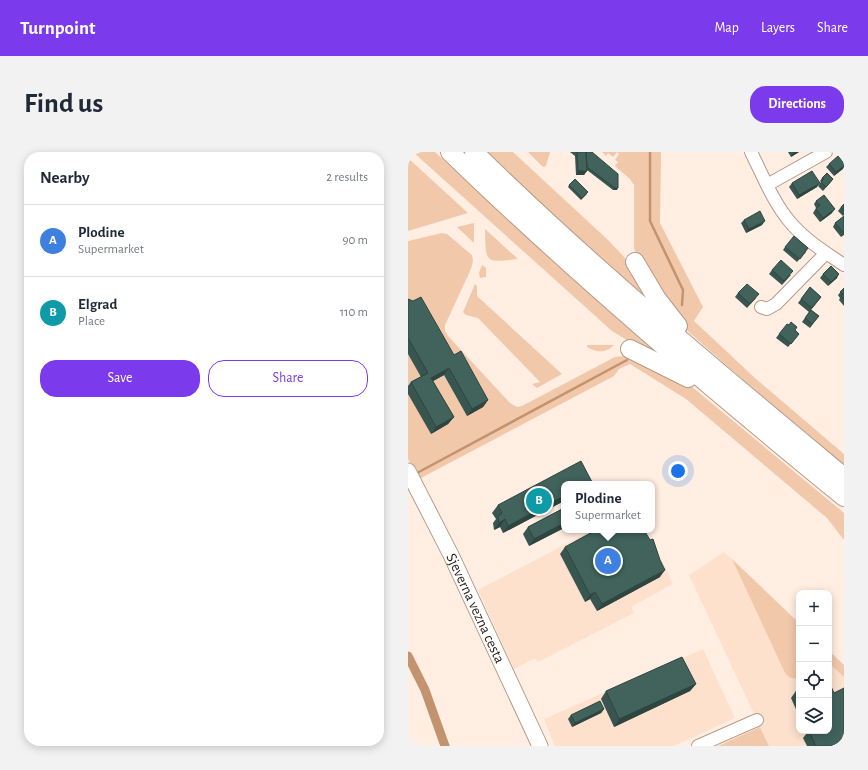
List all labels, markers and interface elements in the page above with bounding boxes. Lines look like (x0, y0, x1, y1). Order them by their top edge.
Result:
text: Turnpoint (20, 19, 95, 38)
text: Map (714, 21, 739, 35)
text: Layers (761, 21, 795, 35)
text: Share (817, 21, 848, 35)
button: Directions (750, 86, 844, 123)
text: Find us (24, 90, 103, 118)
text: Nearby (40, 169, 90, 186)
text: 2 results (326, 171, 368, 184)
text: Plodine (78, 225, 124, 240)
text: A (49, 234, 57, 247)
text: 90 m (342, 234, 368, 247)
text: Supermarket (78, 243, 144, 256)
text: Elgrad (78, 297, 117, 312)
text: B (49, 306, 57, 319)
text: 110 m (340, 306, 368, 319)
text: Place (78, 315, 105, 328)
button: Save (40, 360, 200, 397)
button: Share (208, 360, 368, 397)
your location (668, 461, 688, 481)
popup (561, 481, 655, 533)
pin: B (526, 486, 552, 516)
text: Plodine (575, 491, 622, 506)
text: Supermarket (575, 509, 641, 522)
pin: A (595, 546, 621, 576)
street label: Sjeverna vezna cesta (443, 551, 507, 666)
map controls (796, 590, 832, 734)
button: + (796, 590, 832, 626)
button: − (796, 626, 832, 662)
button: locate (796, 662, 832, 698)
button: layers (796, 698, 832, 734)

